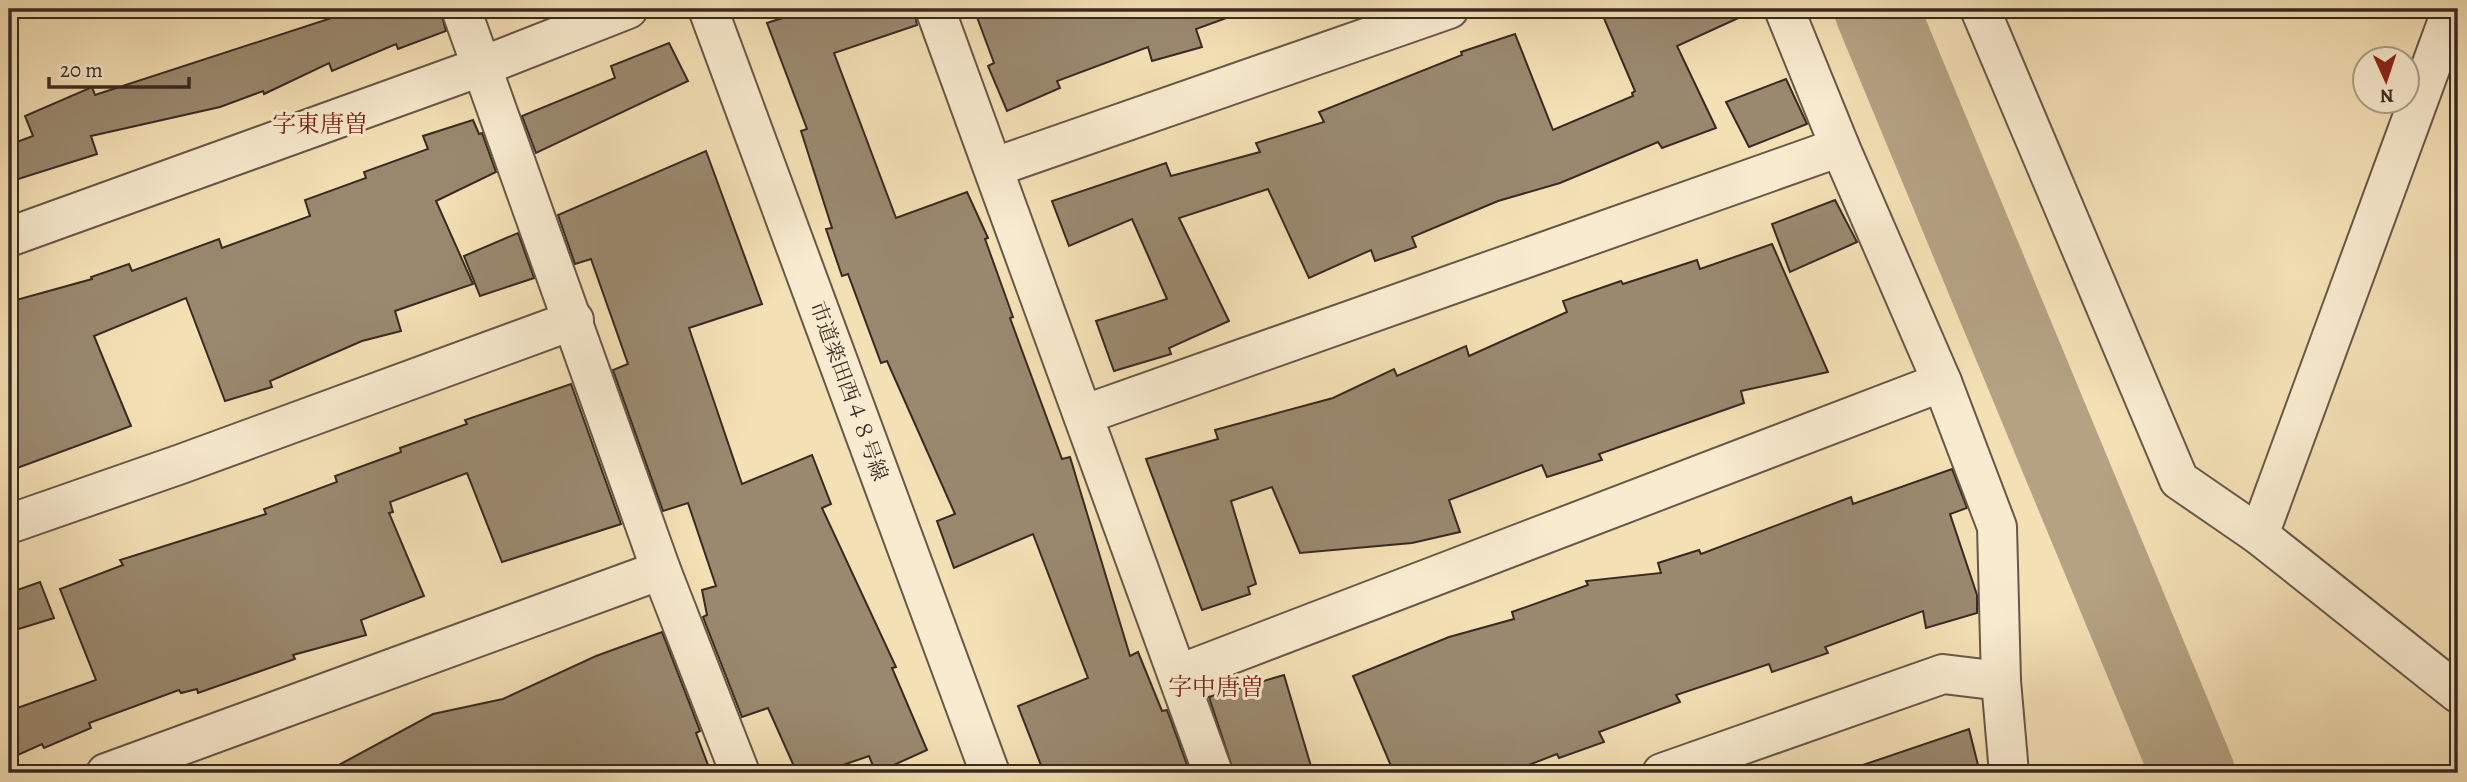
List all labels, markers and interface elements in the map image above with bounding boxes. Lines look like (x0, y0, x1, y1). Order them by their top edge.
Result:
scale bar (49, 46, 189, 90)
north arrow (2352, 46, 2422, 116)
text: 20 m (60, 56, 103, 84)
text: N (2379, 83, 2394, 109)
district label: 字東唐曽 (272, 108, 368, 140)
street label: 市道楽田西４８号線 (804, 297, 894, 485)
district label: 字中唐曽 (1168, 671, 1264, 703)

